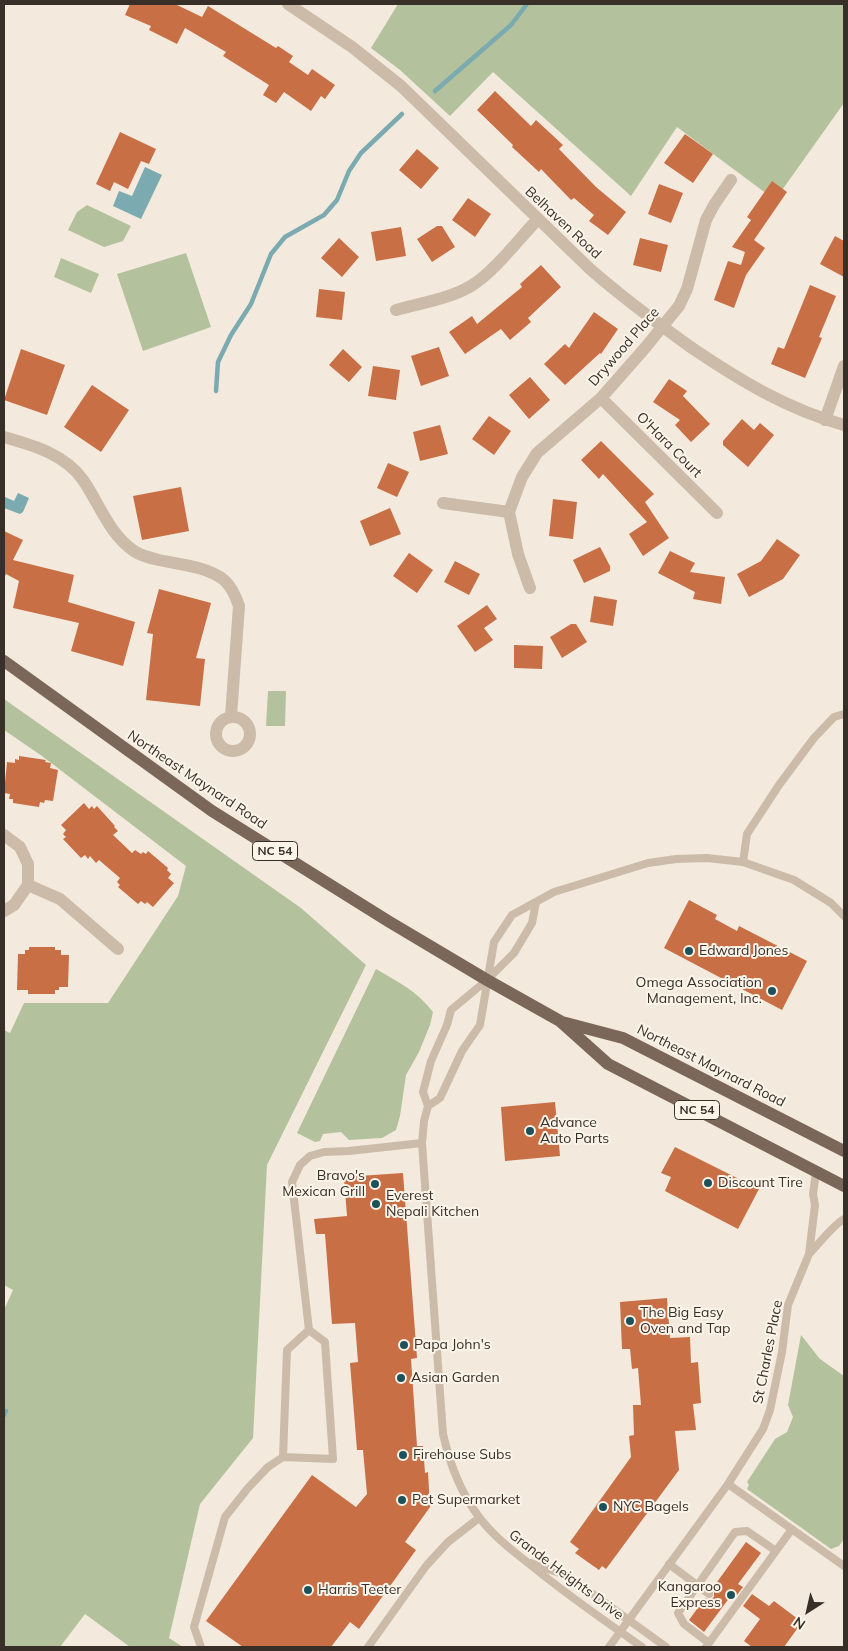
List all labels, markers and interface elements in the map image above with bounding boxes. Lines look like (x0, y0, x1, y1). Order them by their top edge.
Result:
street label: Belhaven Road (521, 183, 605, 263)
street label: Drywood Place (585, 304, 663, 390)
street label: O'Hara Court (633, 409, 705, 481)
street label: Northeast Maynard Road (124, 727, 270, 833)
road number: NC 54 (252, 841, 298, 860)
place label: Edward Jones (699, 943, 788, 959)
marker: Edward Jones (683, 945, 695, 957)
place label: Omega Association Management, Inc. (636, 975, 762, 1008)
marker: Omega Association Management, Inc. (766, 985, 778, 997)
street label: Northeast Maynard Road (634, 1021, 788, 1111)
road number: NC 54 (674, 1100, 720, 1120)
place label: Advance Auto Parts (540, 1115, 609, 1148)
marker: Advance Auto Parts (524, 1125, 536, 1137)
place label: Bravo's Mexican Grill (282, 1168, 365, 1200)
place label: Discount Tire (718, 1175, 803, 1191)
marker: Discount Tire (702, 1177, 714, 1189)
marker: Bravo's Mexican Grill (369, 1178, 381, 1190)
place label: Everest Nepali Kitchen (386, 1188, 479, 1220)
marker: Everest Nepali Kitchen (370, 1198, 382, 1210)
street label: St Charles Place (750, 1299, 786, 1405)
place label: The Big Easy Oven and Tap (640, 1305, 730, 1338)
marker: The Big Easy Oven and Tap (624, 1315, 636, 1327)
place label: Papa John's (414, 1337, 491, 1353)
marker: Papa John's (398, 1339, 410, 1351)
place label: Asian Garden (411, 1370, 500, 1386)
marker: Asian Garden (395, 1372, 407, 1384)
place label: Firehouse Subs (413, 1447, 511, 1463)
marker: Firehouse Subs (397, 1449, 409, 1461)
place label: Pet Supermarket (412, 1492, 520, 1508)
marker: Pet Supermarket (396, 1494, 408, 1506)
place label: NYC Bagels (613, 1499, 689, 1515)
marker: NYC Bagels (597, 1501, 609, 1513)
street label: Grande Heights Drive (505, 1526, 627, 1624)
place label: Kangaroo Express (658, 1579, 721, 1611)
place label: Harris Teeter (318, 1582, 401, 1598)
marker: Harris Teeter (302, 1584, 314, 1596)
north arrow (783, 1586, 833, 1636)
marker: Kangaroo Express (725, 1589, 737, 1601)
text: N (790, 1613, 809, 1634)

